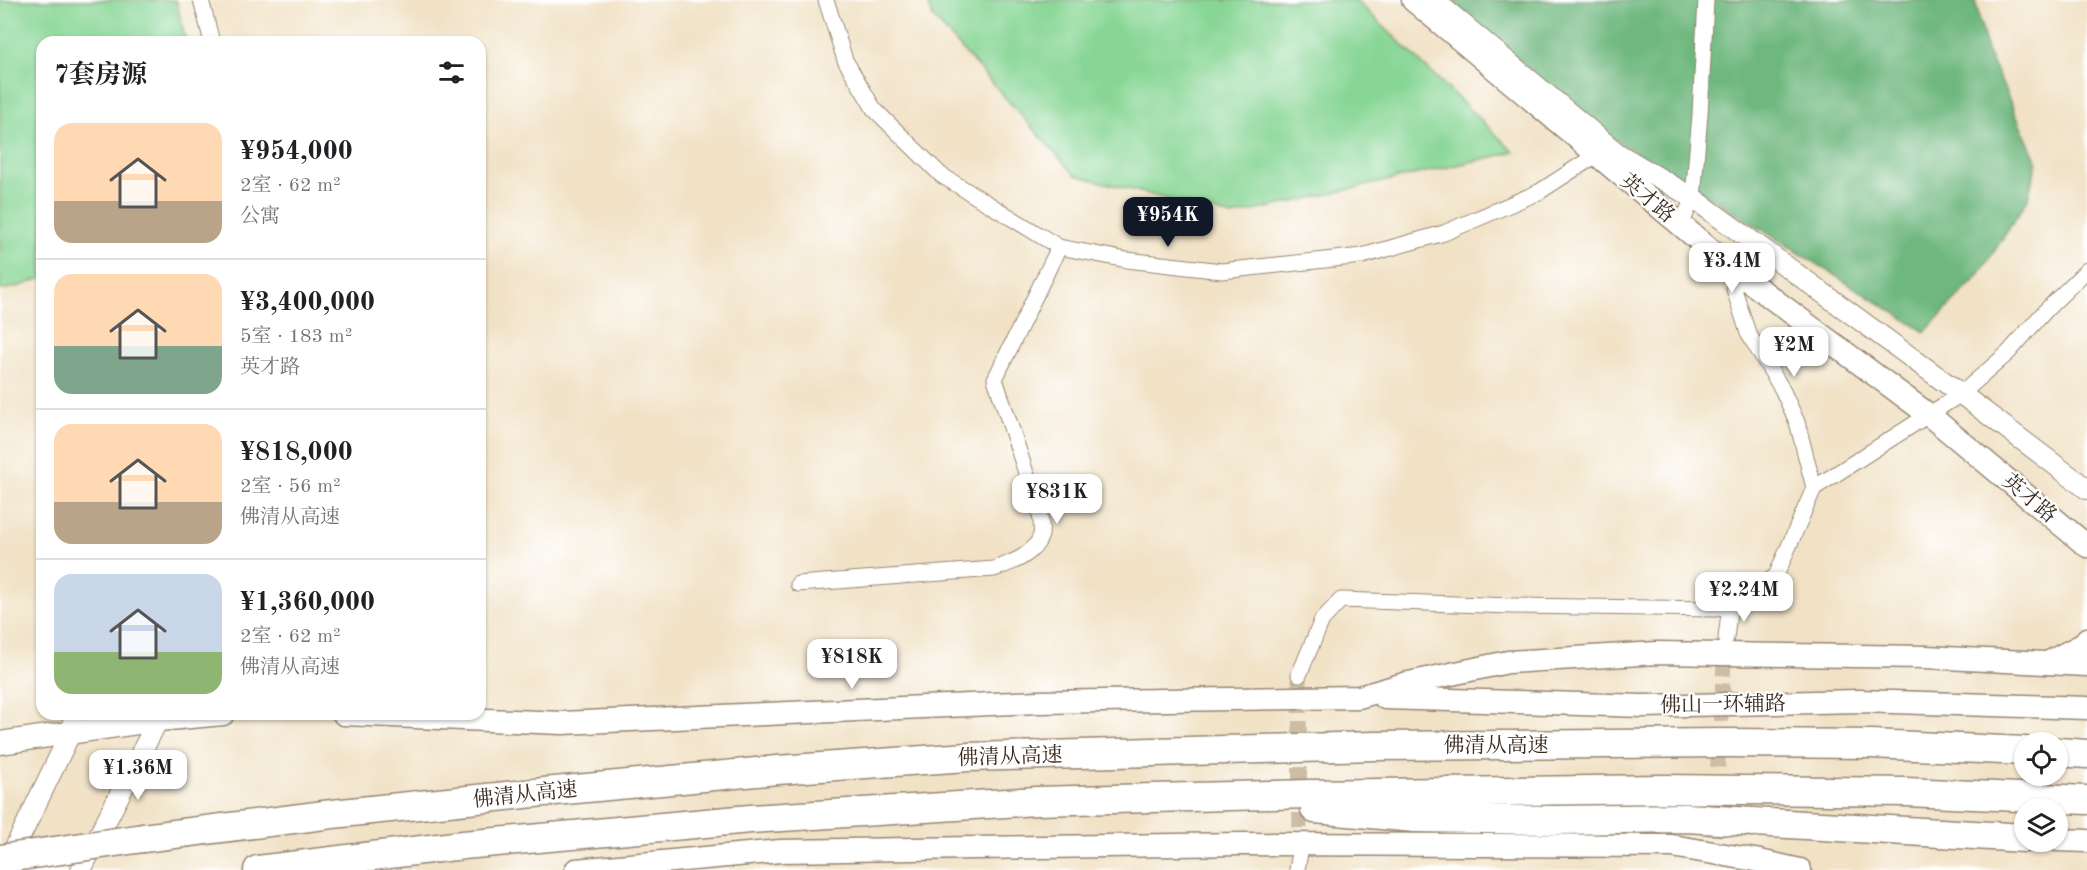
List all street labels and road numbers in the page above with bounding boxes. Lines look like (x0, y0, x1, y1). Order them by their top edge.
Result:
street label: 英才路 (1616, 169, 1679, 227)
street label: 英才路 (1998, 469, 2061, 527)
street label: 佛山一环辅路 (1660, 692, 1786, 717)
street label: 佛清从高速 (1444, 734, 1549, 757)
street label: 佛清从高速 (957, 743, 1063, 770)
street label: 佛清从高速 (472, 778, 578, 811)

